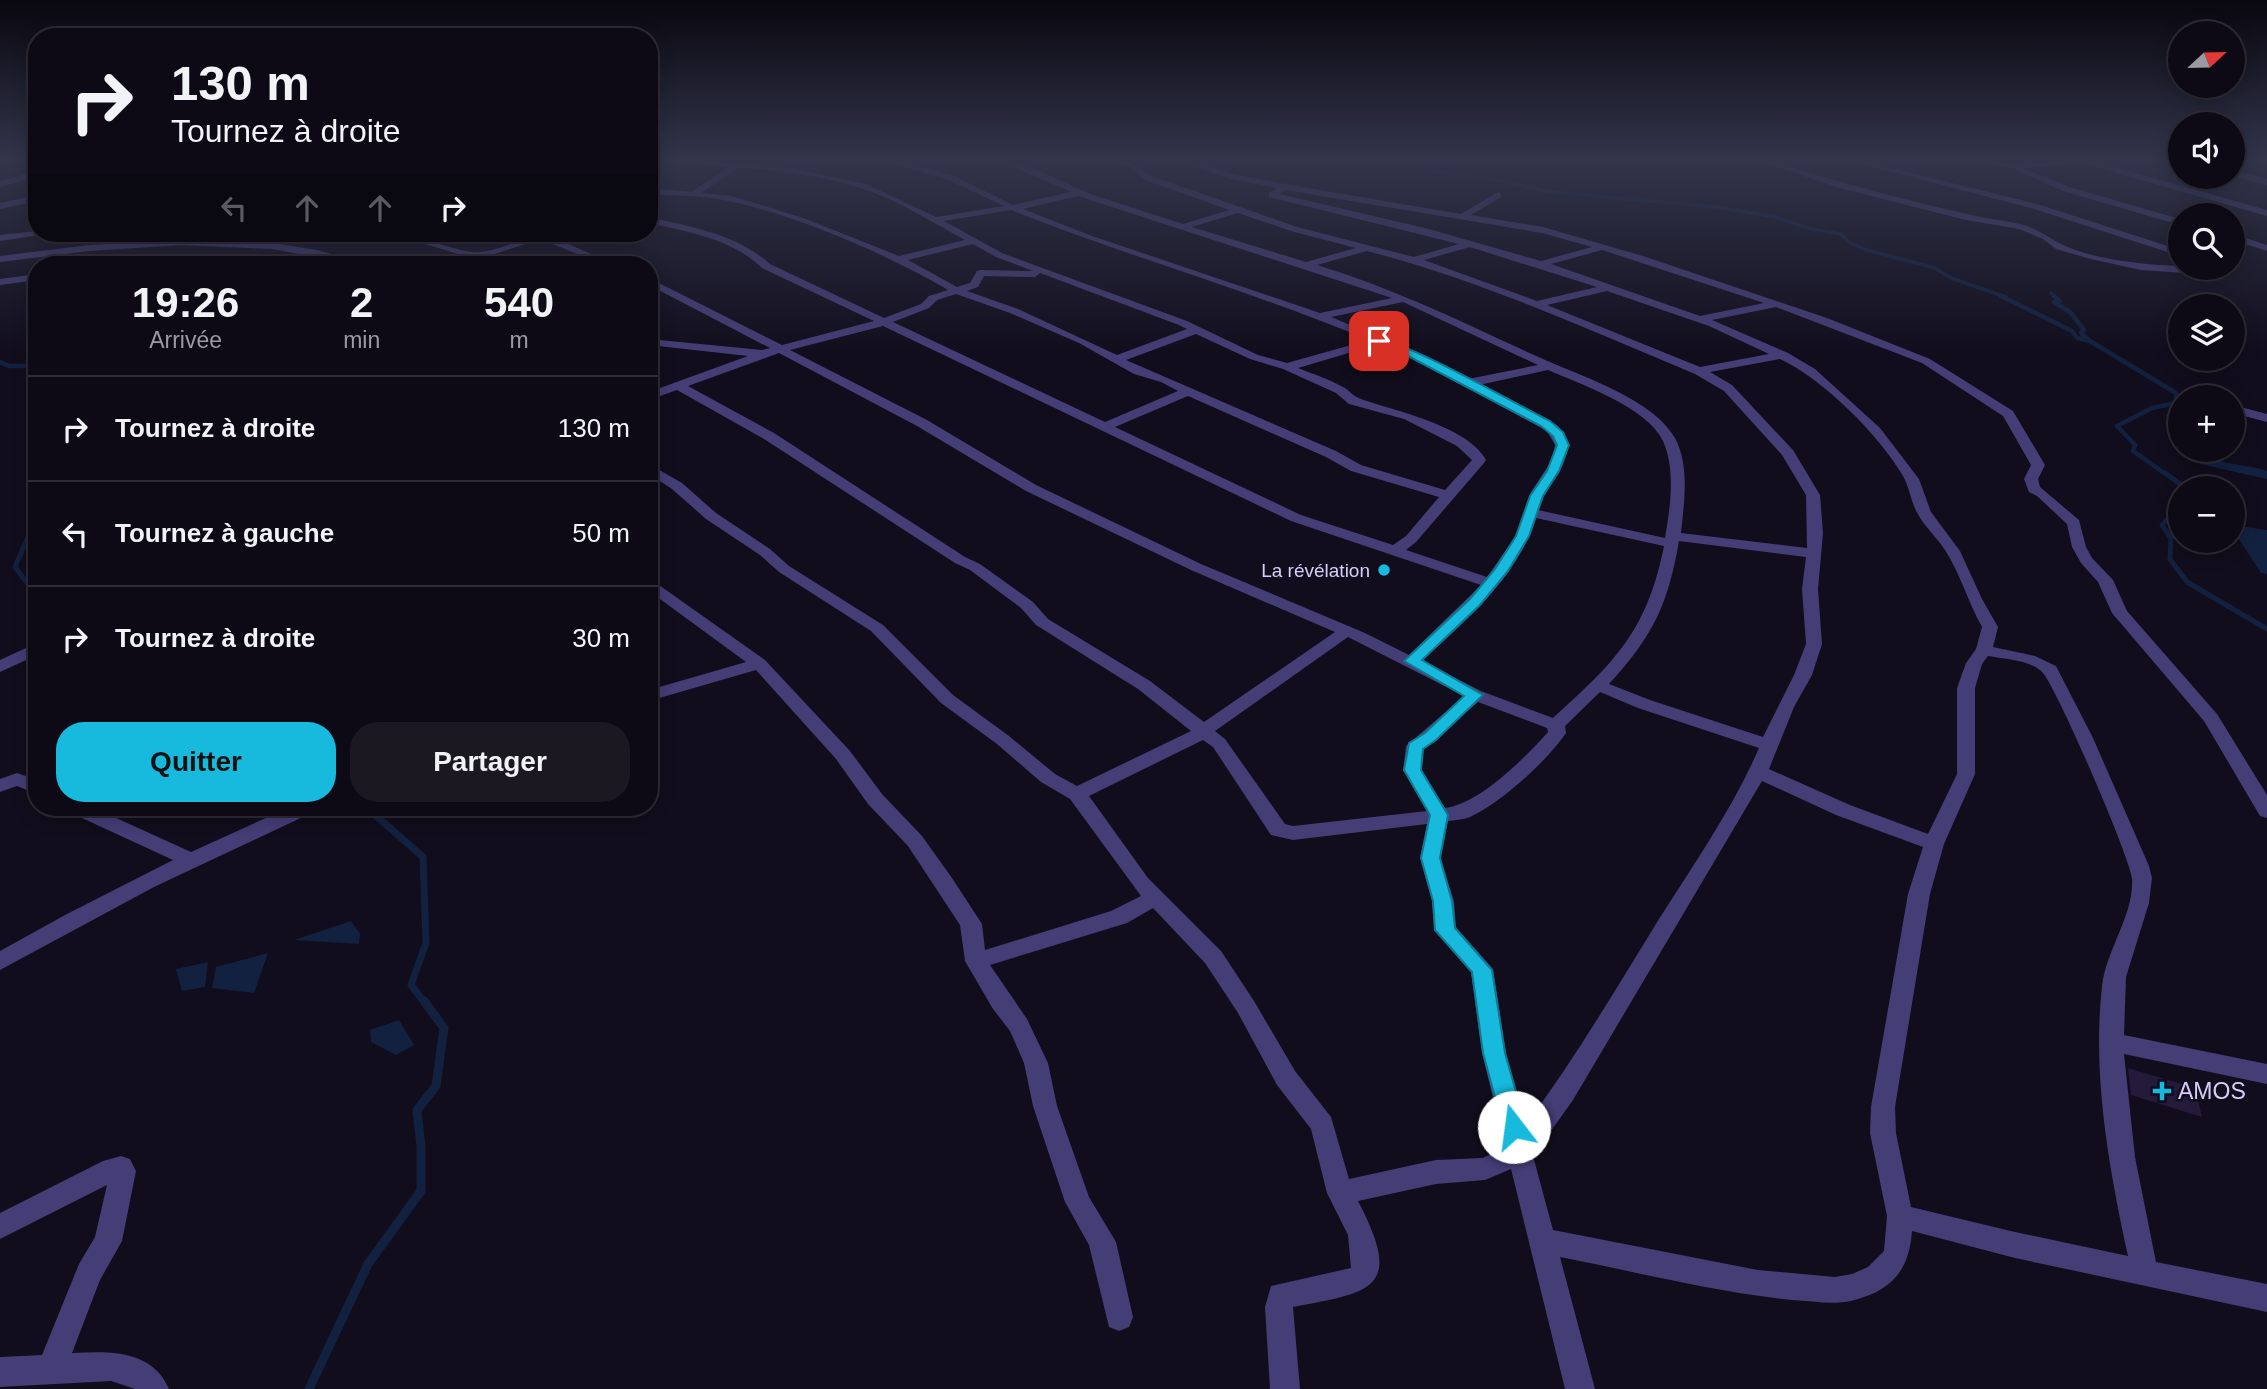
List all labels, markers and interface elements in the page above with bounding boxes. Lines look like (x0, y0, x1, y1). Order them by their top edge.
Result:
north arrow (2168, 21, 2245, 98)
map controls (2168, 21, 2245, 553)
icon: right (56, 56, 147, 147)
text: 130 m (171, 56, 310, 110)
button: sound (2168, 112, 2245, 189)
text: Tournez à droite (171, 113, 400, 149)
icon: left (215, 189, 253, 227)
icon: ahead (288, 189, 326, 227)
icon: ahead (361, 189, 399, 227)
icon: right (434, 189, 472, 227)
button: search (2168, 203, 2245, 280)
text: 19:26 (132, 279, 239, 326)
text: 2 (350, 279, 373, 326)
text: 540 (484, 279, 554, 326)
button: layers (2168, 294, 2245, 371)
pin (1349, 311, 1409, 371)
icon: arrive (1360, 322, 1398, 360)
text: Arrivée (149, 327, 222, 353)
text: min (343, 327, 380, 353)
text: m (510, 327, 529, 353)
button: + (2168, 385, 2245, 462)
icon: right (56, 410, 94, 448)
text: Tournez à droite (115, 413, 315, 443)
text: 130 m (558, 413, 630, 443)
button: − (2168, 476, 2245, 553)
icon: left (56, 515, 94, 553)
text: Tournez à gauche (115, 518, 334, 548)
text: 50 m (572, 518, 630, 548)
place label: La révélation (1261, 560, 1370, 581)
marker: La révélation (1376, 562, 1392, 578)
icon: right (56, 620, 94, 658)
text: Tournez à droite (115, 623, 315, 653)
text: 30 m (572, 623, 630, 653)
button: Quitter (56, 722, 336, 802)
button: Partager (350, 722, 630, 802)
place label: AMOS (2178, 1078, 2246, 1104)
marker: AMOS (2152, 1081, 2172, 1101)
position arrow (1477, 1090, 1551, 1164)

